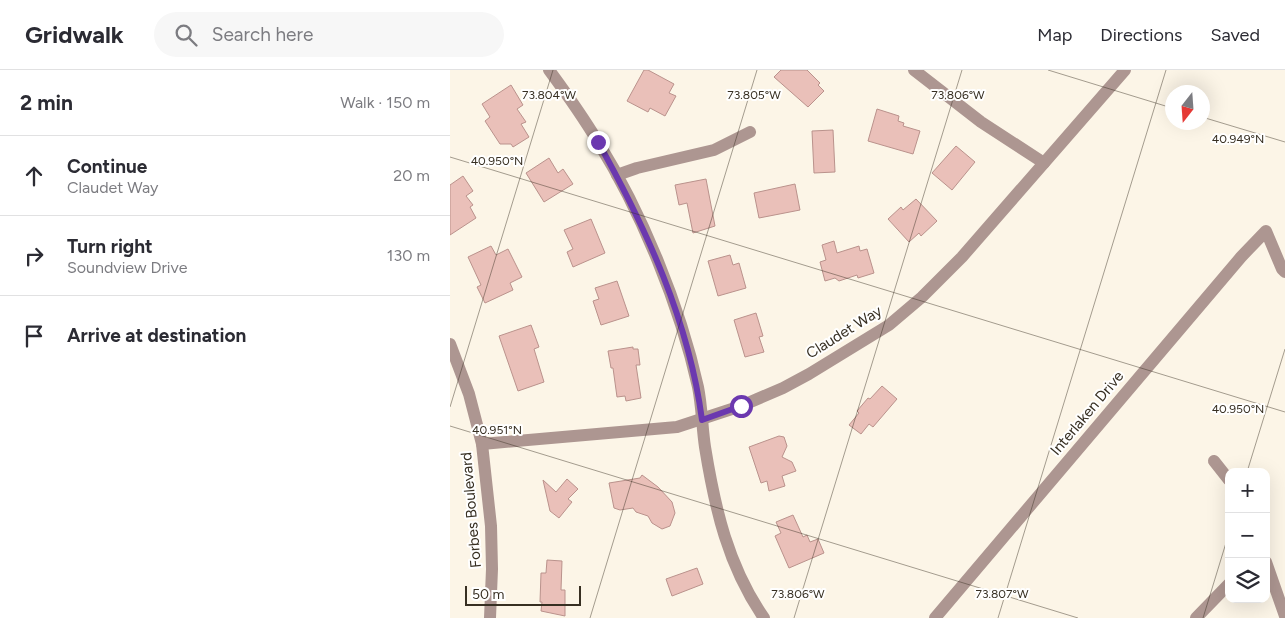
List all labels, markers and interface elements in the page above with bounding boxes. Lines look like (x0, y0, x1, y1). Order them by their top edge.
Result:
search box (154, 12, 504, 57)
text: Gridwalk (25, 20, 124, 49)
icon: search (172, 21, 200, 49)
text: Search here (212, 23, 313, 46)
text: Map (1037, 24, 1072, 46)
text: Directions (1100, 24, 1182, 46)
text: Saved (1210, 24, 1260, 46)
north arrow (1165, 85, 1210, 130)
text: 73.804°W (522, 88, 576, 102)
text: 73.805°W (727, 88, 781, 102)
text: 73.806°W (931, 88, 985, 102)
text: 2 min (20, 90, 73, 115)
text: Walk · 150 m (340, 93, 430, 112)
route end (587, 131, 610, 154)
text: 40.949°N (1212, 132, 1264, 146)
text: 40.950°N (471, 154, 523, 168)
text: Continue (67, 155, 147, 178)
icon: ahead (20, 162, 48, 190)
text: 20 m (393, 166, 430, 185)
text: Claudet Way (67, 178, 158, 197)
text: Turn right (67, 235, 153, 258)
icon: right (20, 242, 48, 270)
text: 130 m (387, 246, 430, 265)
text: Soundview Drive (67, 258, 187, 277)
street label: Claudet Way (803, 302, 885, 362)
icon: arrive (20, 322, 48, 350)
text: Arrive at destination (67, 324, 246, 347)
street label: Interlaken Drive (1047, 367, 1127, 459)
route start (730, 395, 753, 418)
text: 40.950°N (1212, 402, 1264, 416)
text: 40.951°N (472, 423, 522, 437)
street label: Forbes Boulevard (457, 451, 485, 569)
map controls (1225, 468, 1270, 603)
button: + (1225, 468, 1270, 513)
button: − (1225, 513, 1270, 558)
button: layers (1225, 558, 1270, 603)
scale bar (465, 583, 581, 606)
text: 50 m (472, 586, 504, 603)
text: 73.806°W (771, 587, 825, 601)
text: 73.807°W (976, 587, 1029, 601)

